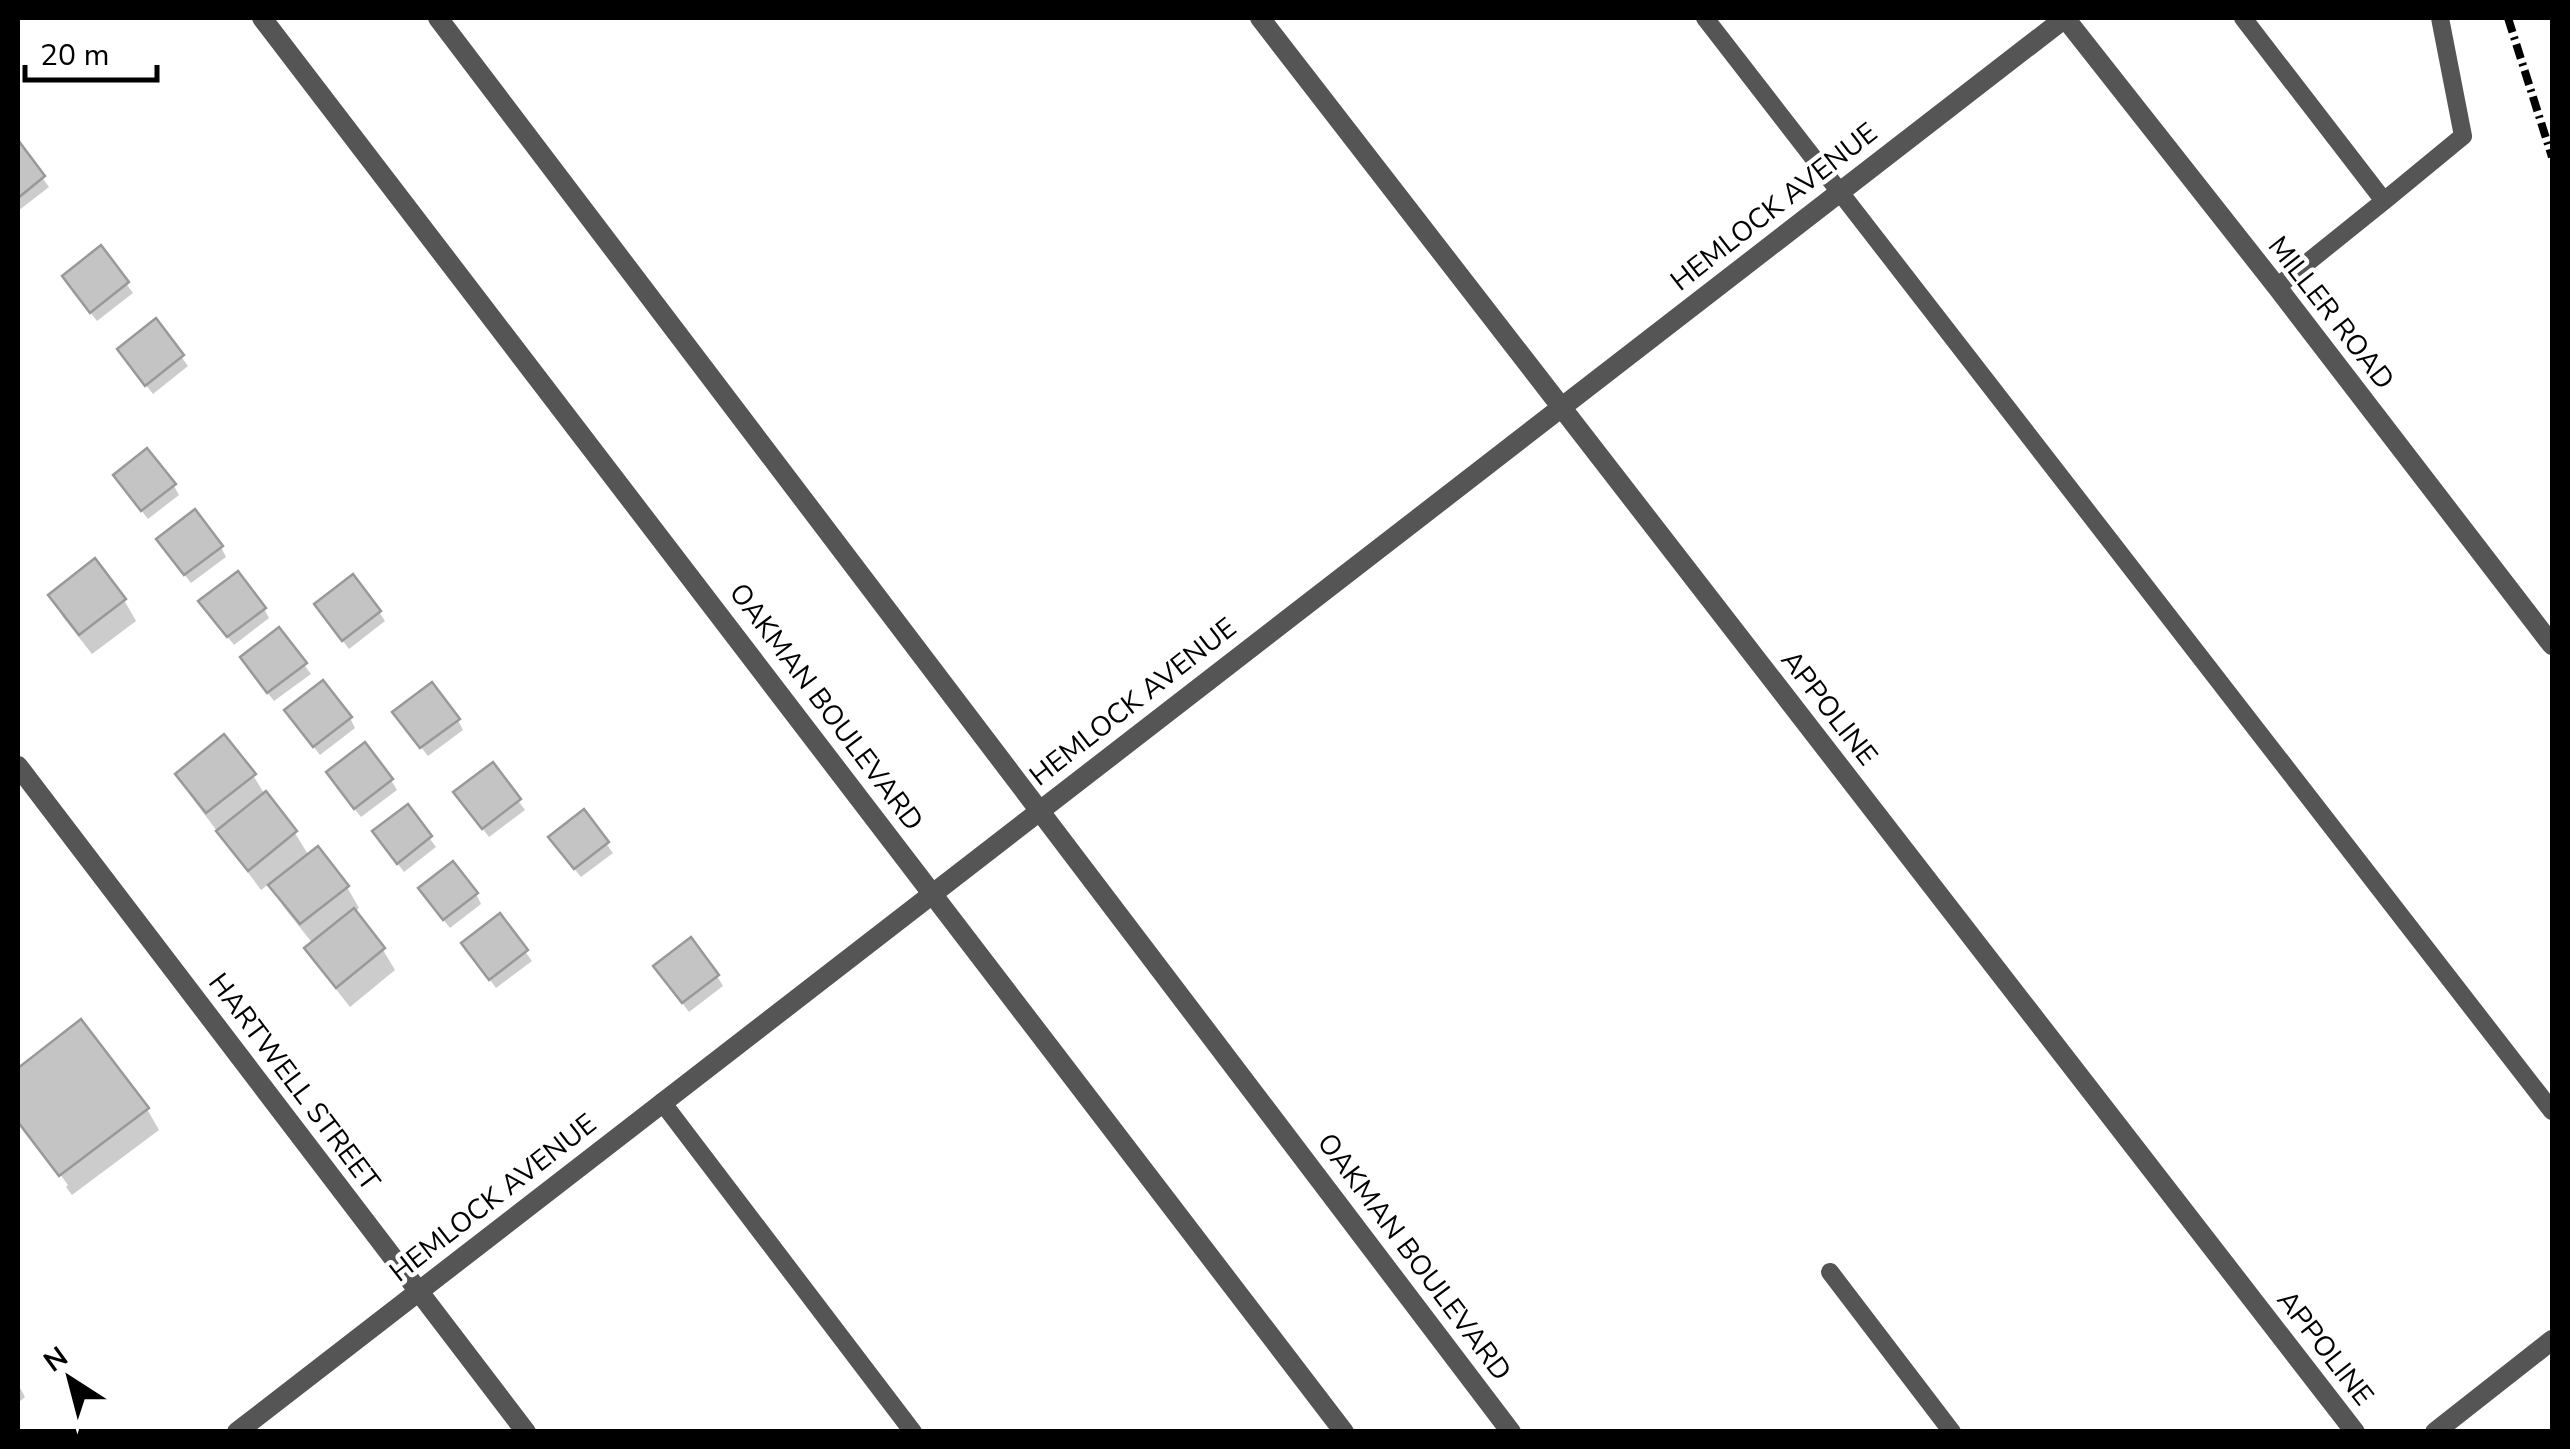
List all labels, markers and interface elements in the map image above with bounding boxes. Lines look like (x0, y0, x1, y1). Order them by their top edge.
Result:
scale bar (25, 20, 158, 82)
text: 20 m (40, 35, 109, 76)
street label: HEMLOCK AVENUE (1663, 114, 1885, 300)
street label: MILLER ROAD (2259, 229, 2403, 397)
street label: OAKMAN BOULEVARD (720, 575, 932, 839)
street label: HEMLOCK AVENUE (1022, 609, 1244, 795)
street label: APPOLINE (1772, 643, 1886, 773)
street label: HARTWELL STREET (200, 965, 389, 1199)
street label: HEMLOCK AVENUE (382, 1105, 604, 1291)
street label: OAKMAN BOULEVARD (1308, 1125, 1520, 1389)
street label: APPOLINE (2268, 1283, 2382, 1413)
north arrow (20, 1329, 120, 1429)
text: N (36, 1338, 76, 1381)

